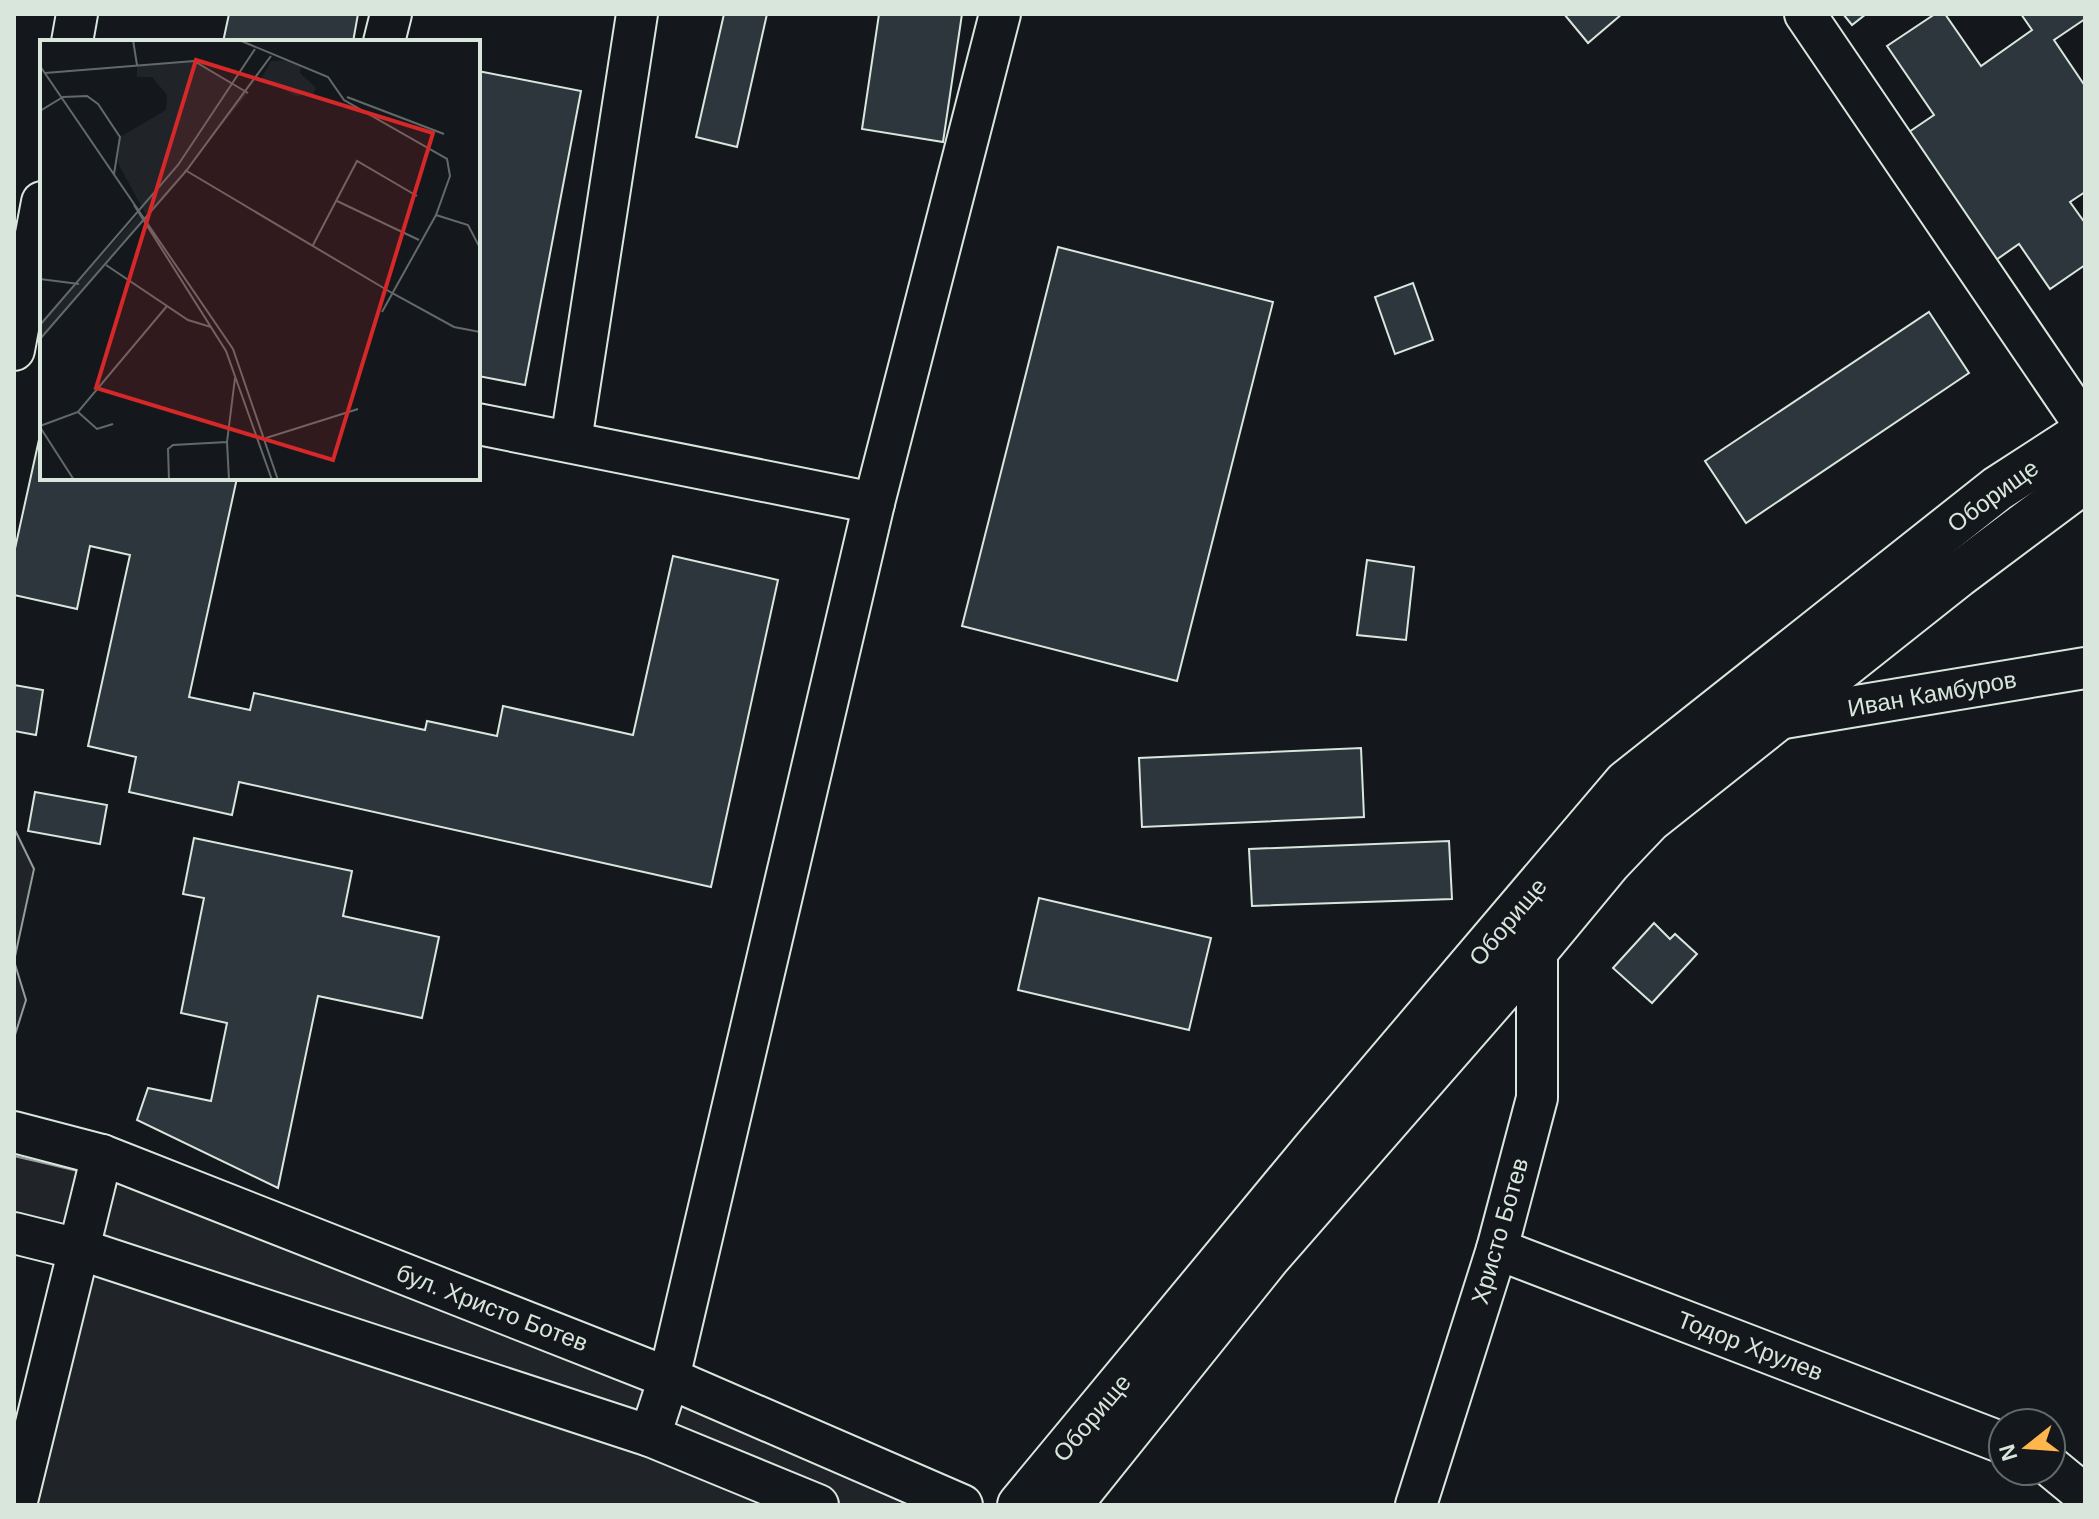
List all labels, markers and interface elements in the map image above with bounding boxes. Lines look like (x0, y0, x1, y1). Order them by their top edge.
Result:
inset map (40, 40, 480, 480)
street label: Оборище (1942, 454, 2043, 537)
street label: Иван Камбуров (1845, 665, 2018, 722)
street label: Оборище (1463, 873, 1552, 971)
street label: Христо Ботев (1466, 1155, 1533, 1307)
street label: бул. Христо Ботев (393, 1259, 592, 1356)
street label: Тодор Хрулев (1674, 1305, 1827, 1386)
street label: Оборище (1047, 1369, 1136, 1467)
north arrow (1987, 1407, 2067, 1487)
text: N (1994, 1441, 2023, 1464)

